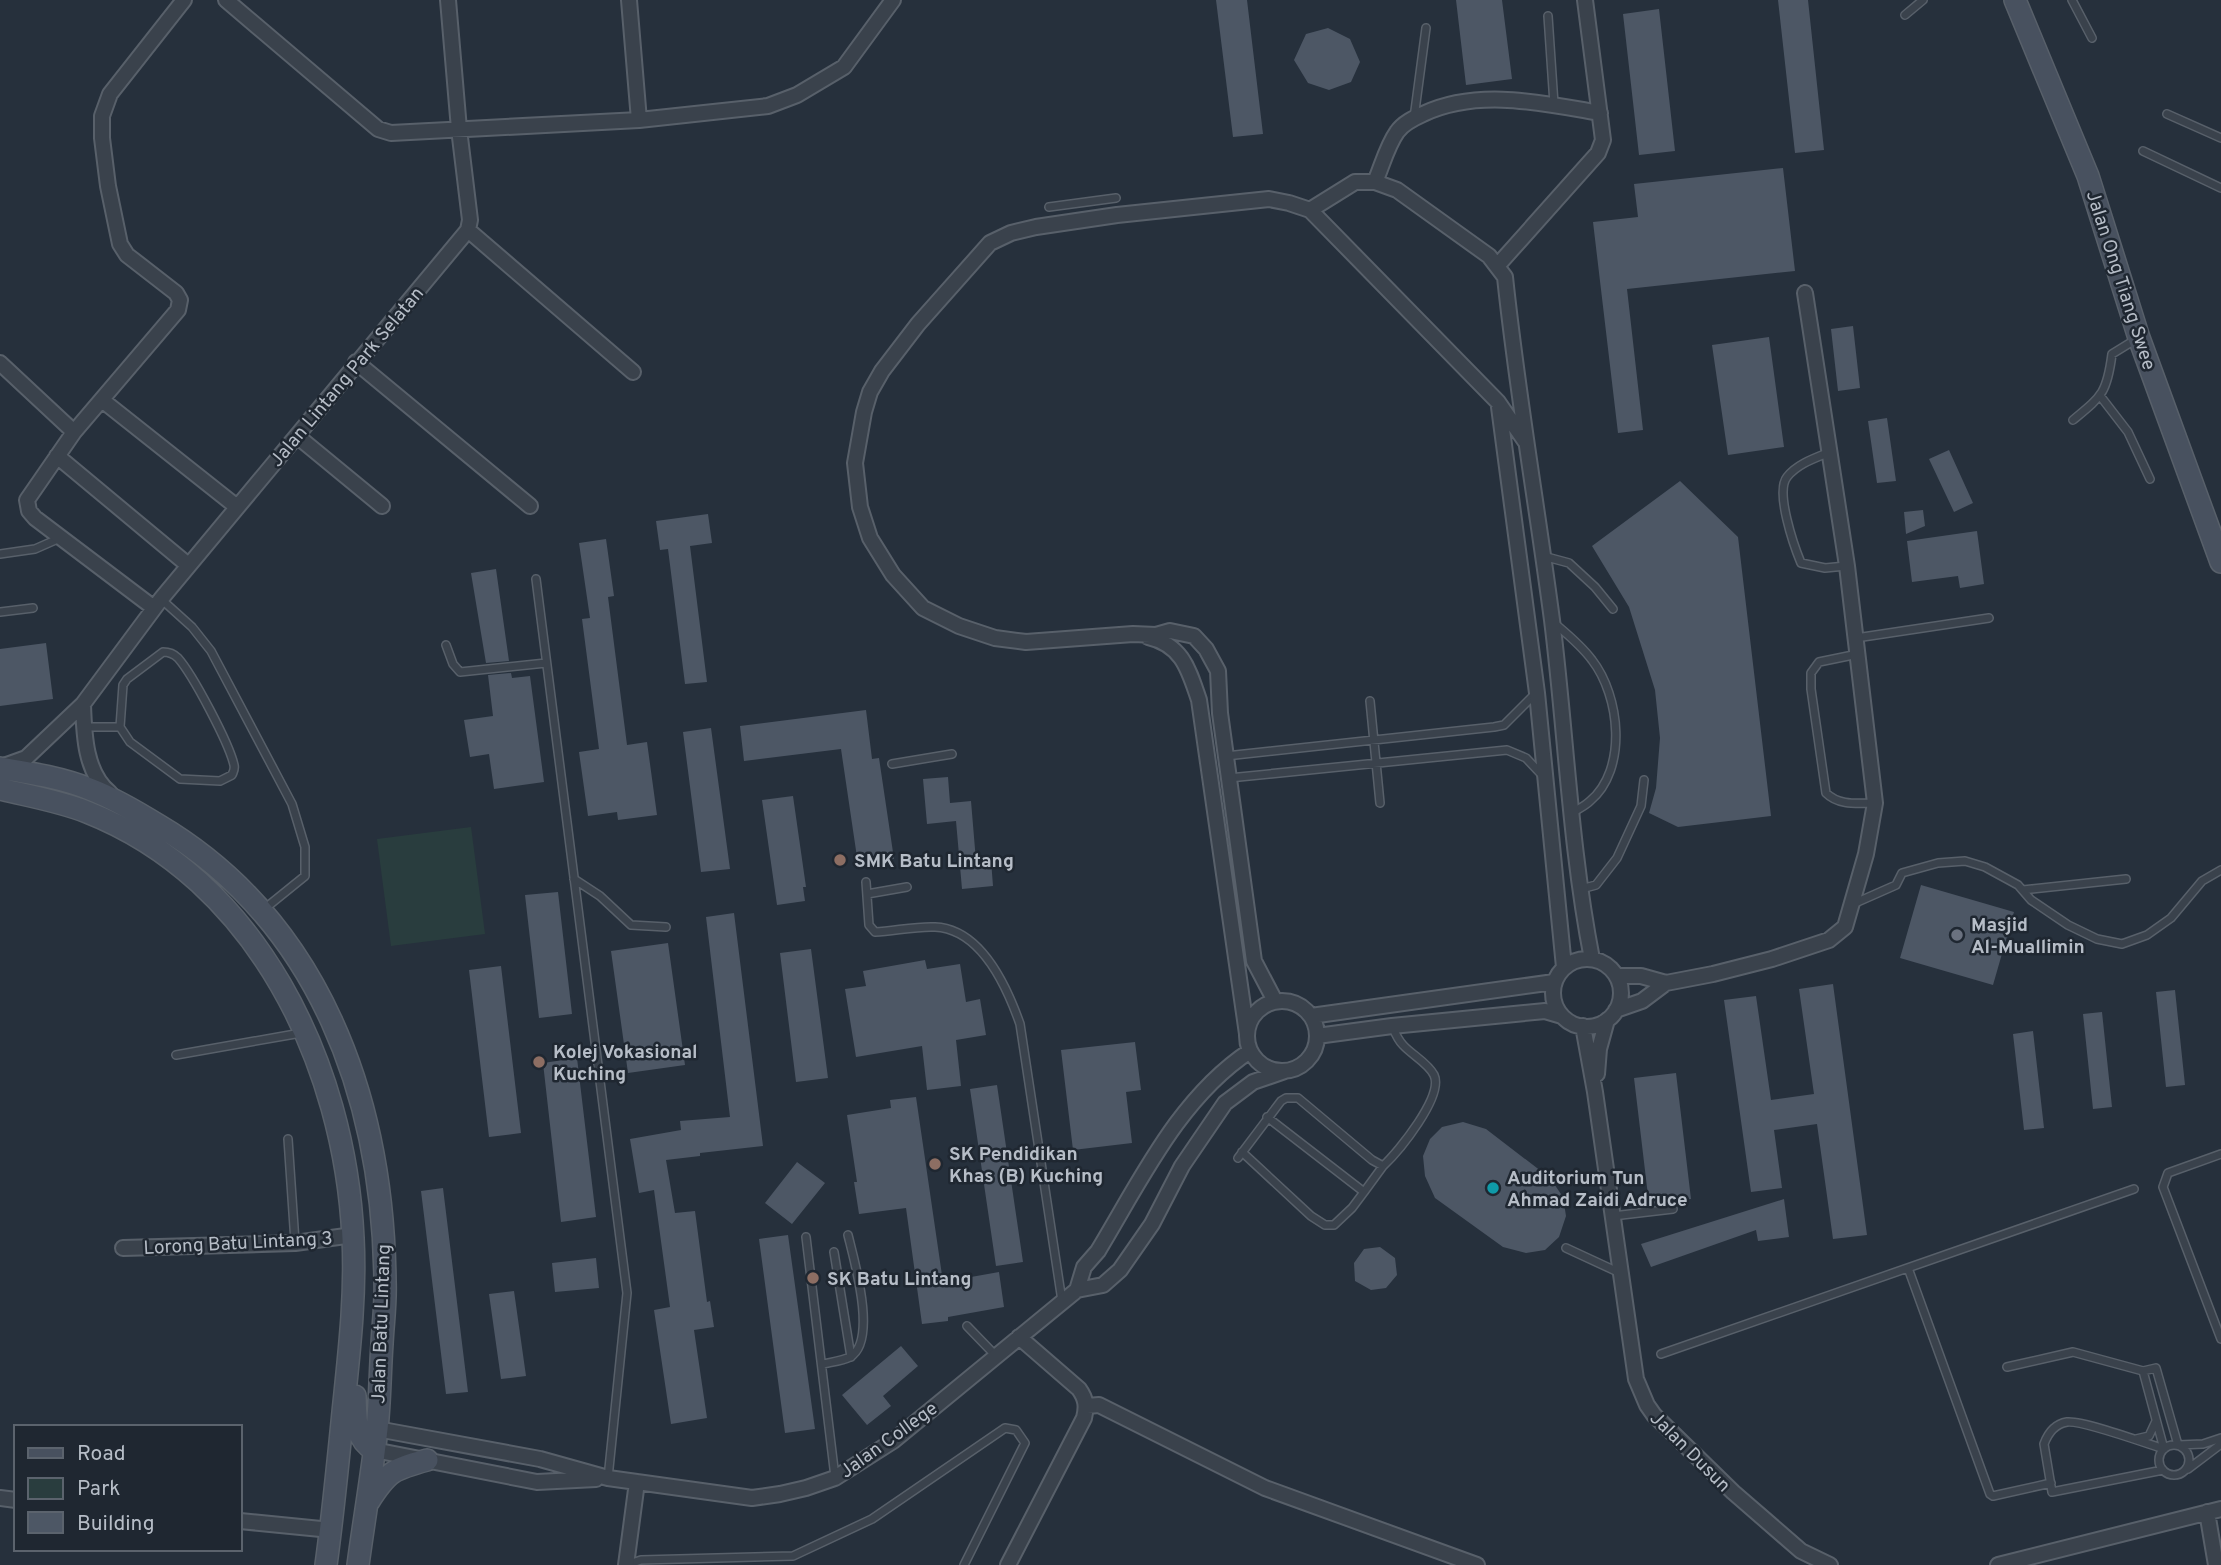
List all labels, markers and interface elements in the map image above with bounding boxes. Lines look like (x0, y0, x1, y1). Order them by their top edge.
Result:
street label: Jalan Ong Tiang Swee (2080, 188, 2160, 373)
street label: Jalan Lintang Park Selatan (265, 282, 430, 472)
place label: SMK Batu Lintang (854, 850, 1014, 874)
marker: SMK Batu Lintang (832, 852, 848, 868)
place label: Masjid Al-Muallimin (1971, 914, 2085, 960)
marker: Masjid Al-Muallimin (1949, 927, 1965, 943)
place label: Kolej Vokasional Kuching (553, 1041, 698, 1087)
marker: Kolej Vokasional Kuching (531, 1054, 547, 1070)
place label: SK Pendidikan Khas (B) Kuching (949, 1143, 1103, 1189)
marker: SK Pendidikan Khas (B) Kuching (927, 1156, 943, 1172)
place label: Auditorium Tun Ahmad Zaidi Adruce (1507, 1167, 1688, 1213)
marker: Auditorium Tun Ahmad Zaidi Adruce (1485, 1180, 1501, 1196)
street label: Lorong Batu Lintang 3 (143, 1227, 333, 1261)
street label: Jalan Batu Lintang (367, 1244, 397, 1404)
place label: SK Batu Lintang (827, 1268, 972, 1292)
marker: SK Batu Lintang (805, 1270, 821, 1286)
street label: Jalan College (836, 1397, 943, 1484)
street label: Jalan Dusun (1644, 1407, 1735, 1498)
legend (14, 1425, 242, 1551)
text: Road (77, 1441, 126, 1468)
text: Park (77, 1476, 120, 1503)
text: Building (77, 1511, 155, 1538)

